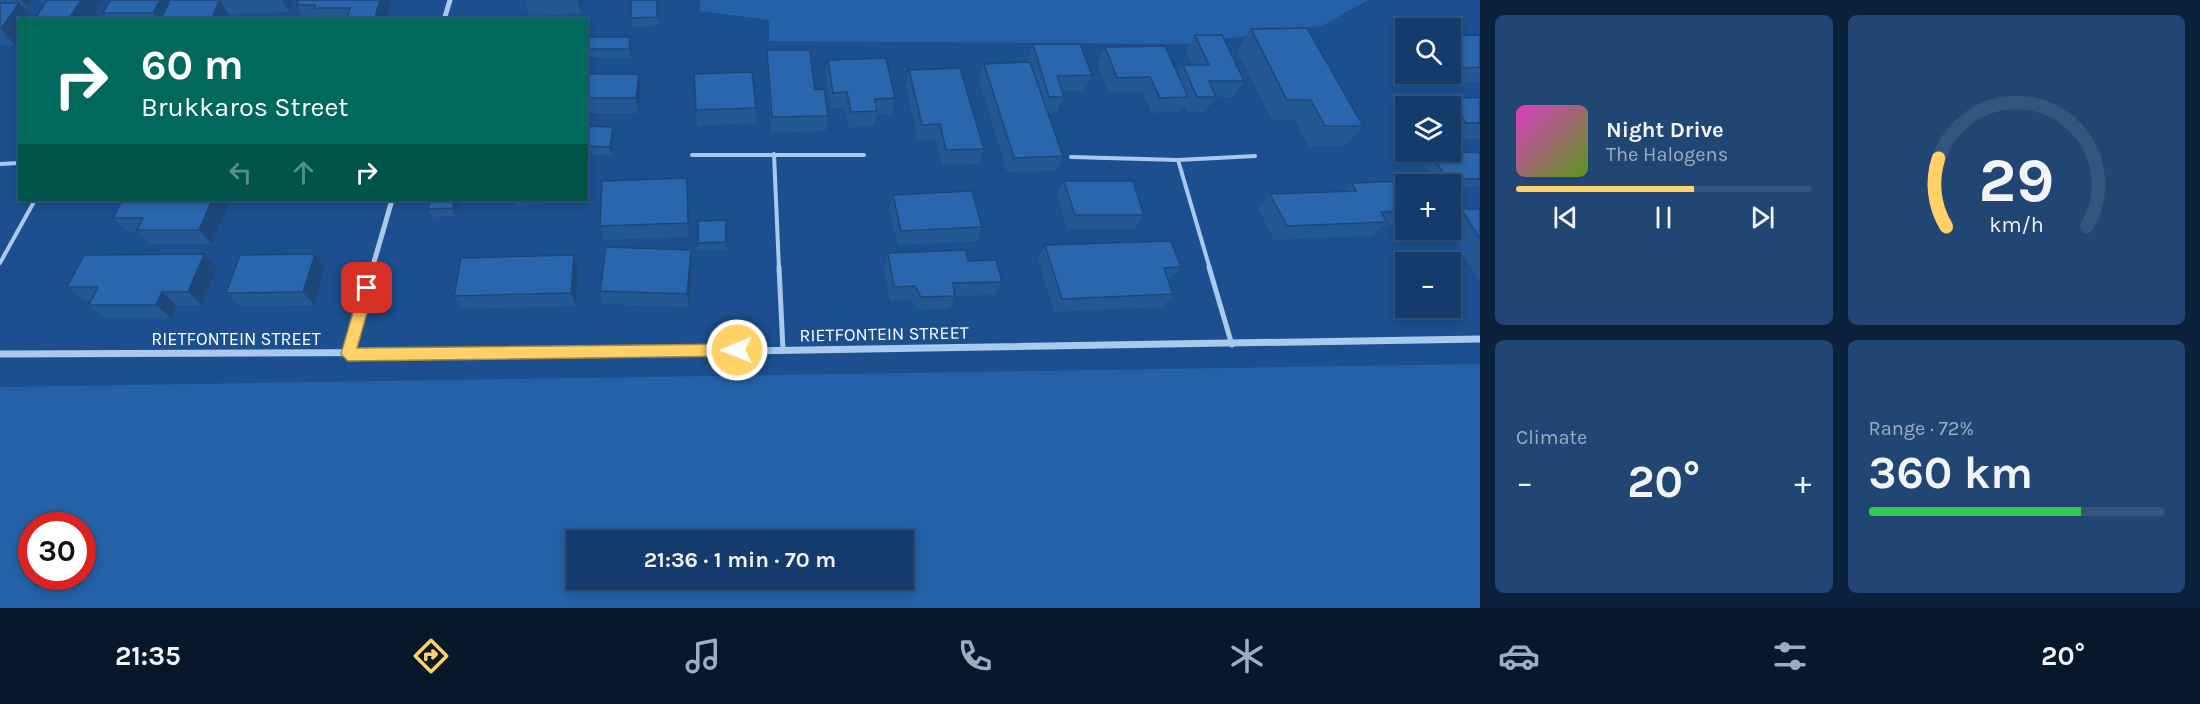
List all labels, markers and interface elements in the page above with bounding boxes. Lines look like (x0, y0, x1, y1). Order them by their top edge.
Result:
map controls (1395, 18, 1461, 318)
button: search (1395, 18, 1461, 84)
text: 60 m (141, 40, 244, 90)
icon: right (42, 42, 120, 120)
text: Brukkaros Street (141, 91, 348, 123)
button: layers (1395, 96, 1461, 162)
text: Night Drive (1606, 117, 1724, 143)
text: The Halogens (1606, 143, 1728, 166)
text: 29 (1978, 144, 2054, 217)
icon: left (224, 156, 257, 189)
icon: ahead (287, 156, 320, 189)
icon: right (350, 156, 383, 189)
button: + (1395, 174, 1461, 240)
icon: previous (1549, 201, 1582, 234)
icon: pause (1647, 201, 1680, 234)
icon: next (1746, 201, 1779, 234)
text: km/h (1989, 212, 2043, 237)
button: − (1395, 252, 1461, 318)
pin (341, 262, 392, 313)
icon: arrive (350, 271, 383, 304)
position arrow (705, 318, 769, 382)
street label: RIETFONTEIN STREET (799, 322, 969, 346)
street label: RIETFONTEIN STREET (151, 328, 321, 350)
text: Range · 72% (1869, 417, 1974, 440)
text: Climate (1516, 426, 1587, 449)
text: 360 km (1869, 447, 2033, 499)
text: 20° (1627, 456, 1700, 508)
text: − (1516, 463, 1533, 501)
text: + (1794, 463, 1811, 501)
speed limit sign: 30 (18, 512, 96, 590)
text: 21:36 · 1 min · 70 m (644, 547, 836, 573)
icon: directions (410, 635, 452, 677)
icon: music (682, 635, 724, 677)
icon: phone (954, 635, 996, 677)
icon: climate (1226, 635, 1268, 677)
icon: car (1498, 635, 1540, 677)
icon: filters (1769, 635, 1811, 677)
text: 21:35 (115, 640, 181, 672)
text: 20° (2041, 640, 2085, 672)

